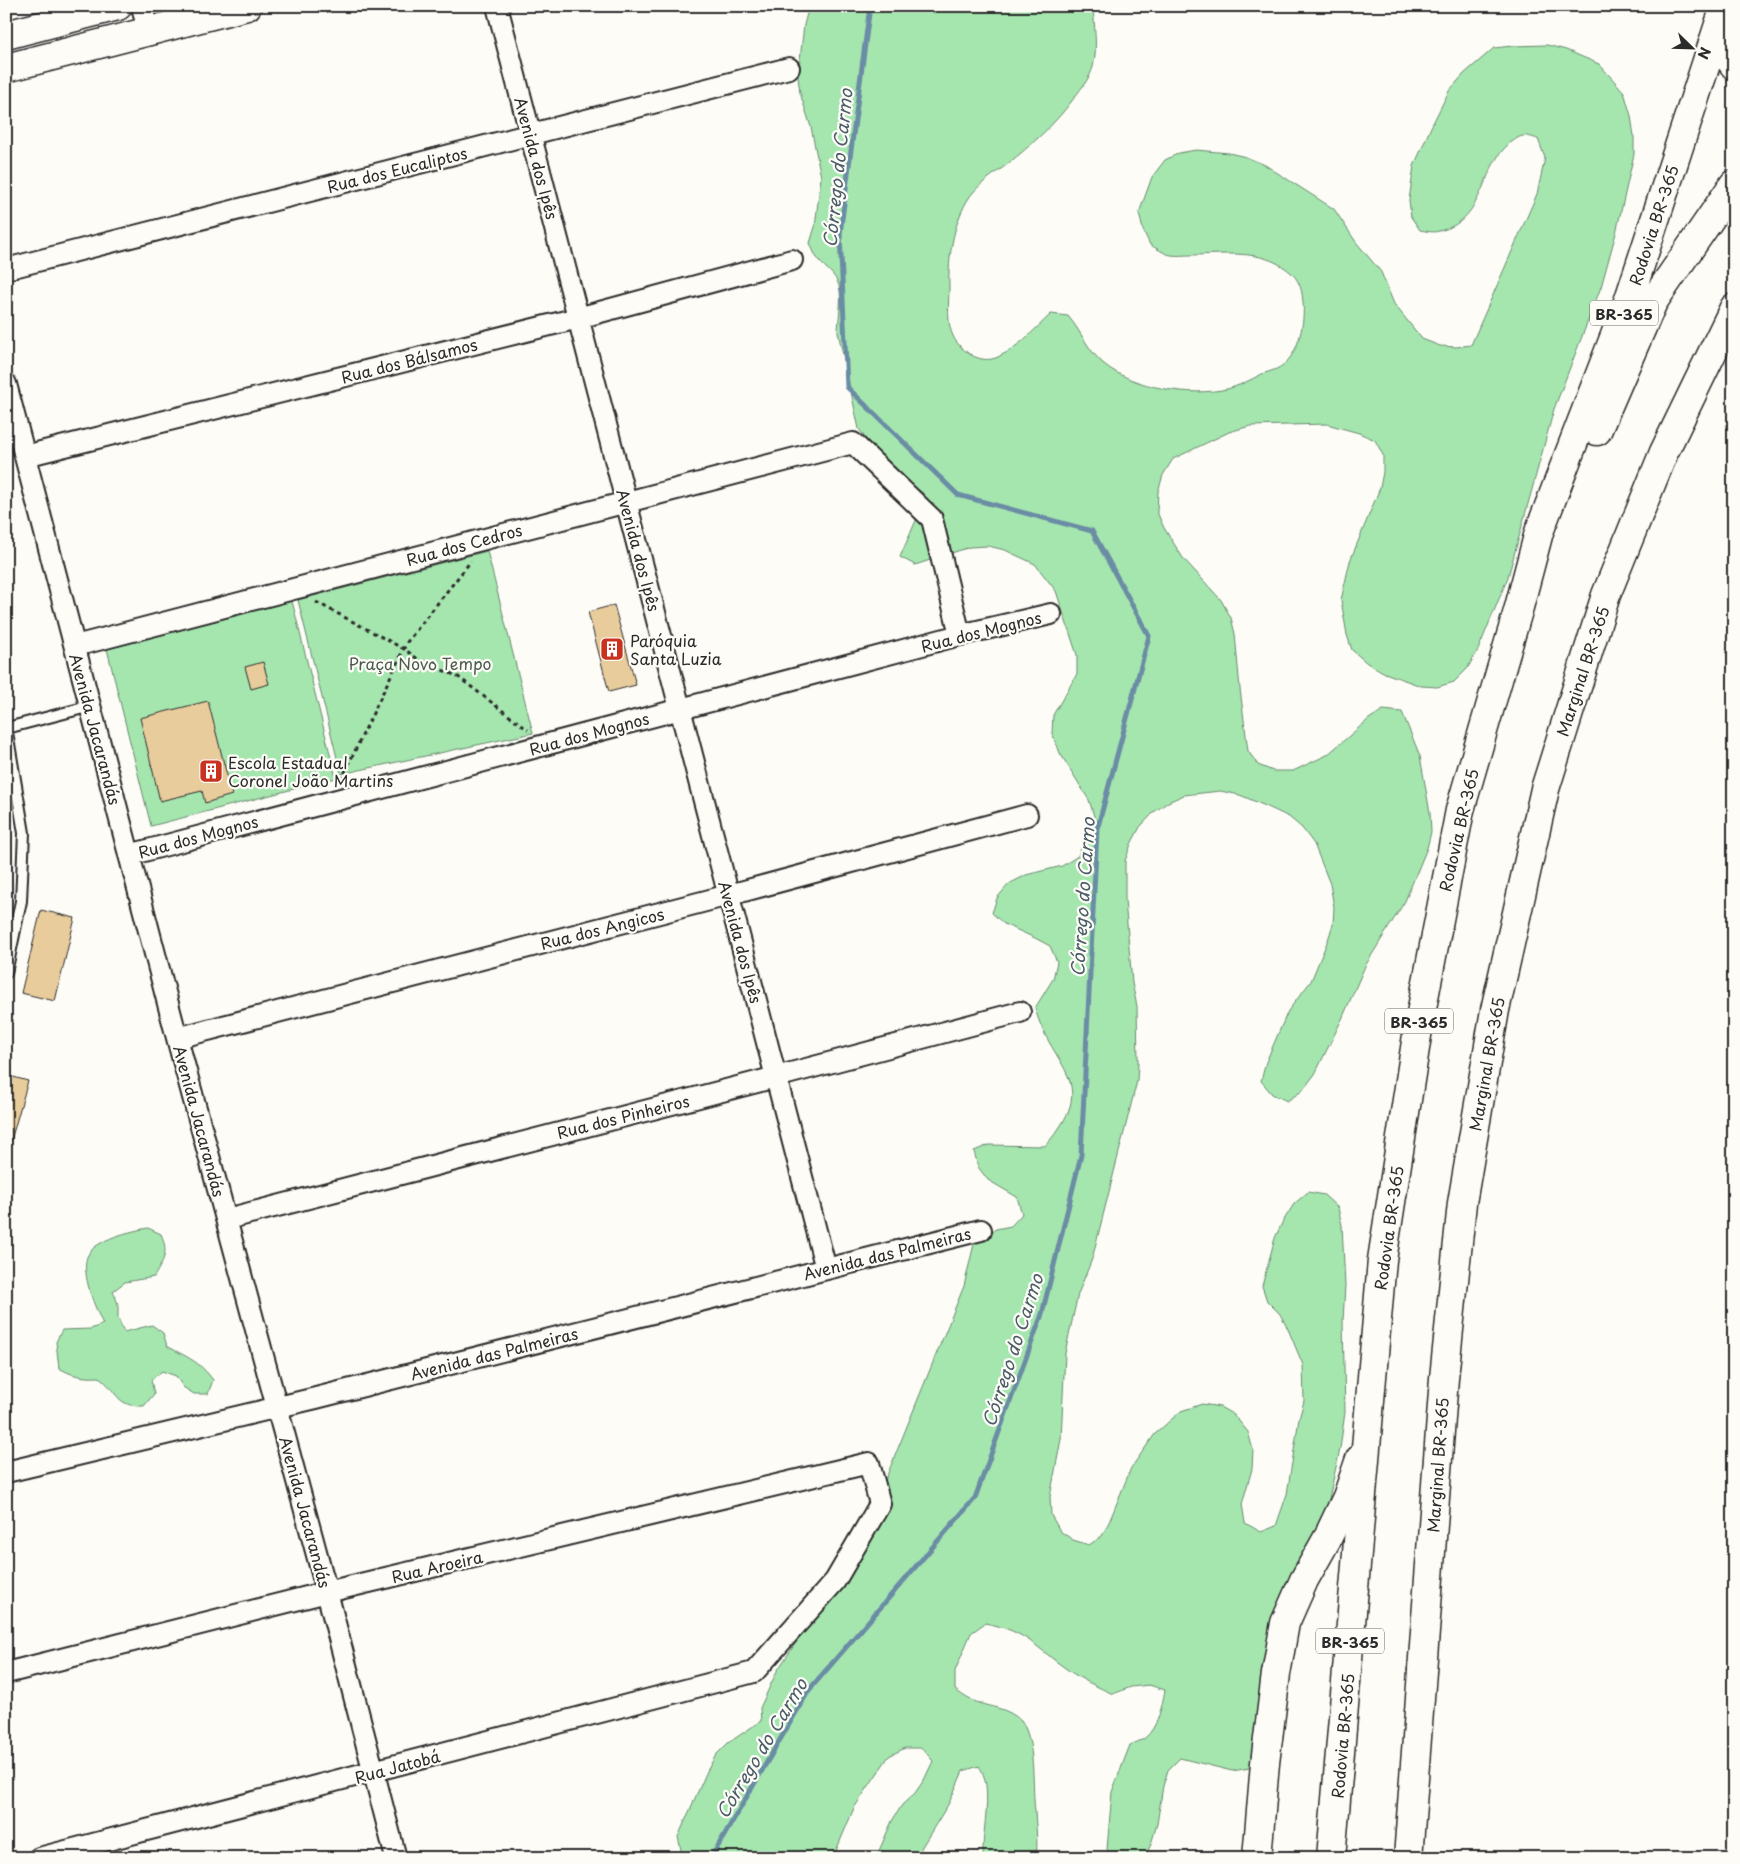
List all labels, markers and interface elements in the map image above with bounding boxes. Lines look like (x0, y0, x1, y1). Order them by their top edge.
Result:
north arrow (1668, 22, 1718, 72)
text: N (1693, 44, 1716, 62)
water label: Córrego do Carmo (815, 86, 859, 249)
street label: Avenida dos Ipês (509, 94, 565, 222)
street label: Rua dos Eucaliptos (324, 140, 470, 198)
street label: Rodovia BR-365 (1622, 162, 1684, 288)
road number: BR-365 (1590, 300, 1658, 326)
street label: Rua dos Bálsamos (338, 331, 480, 389)
street label: Avenida dos Ipês (611, 486, 667, 614)
street label: Rua dos Cedros (403, 517, 525, 571)
street label: Marginal BR-365 (1550, 603, 1614, 739)
street label: Rua dos Mognos (918, 604, 1044, 658)
place label: Paróquia Santa Luzia (630, 628, 722, 670)
building icon: Paróquia Santa Luzia (599, 636, 625, 662)
street label: Avenida Jacarandás (64, 651, 128, 807)
park label: Praça Novo Tempo (349, 651, 492, 675)
street label: Rua dos Mognos (526, 705, 652, 761)
place label: Escola Estadual Coronel João Martins (228, 750, 393, 792)
building icon: Escola Estadual Coronel João Martins (198, 758, 224, 784)
street label: Rodovia BR-365 (1432, 766, 1484, 894)
street label: Rua dos Mognos (135, 808, 261, 864)
water label: Córrego do Carmo (1063, 816, 1101, 977)
street label: Avenida dos Ipês (713, 878, 769, 1006)
street label: Rua dos Angicos (538, 901, 666, 955)
street label: Marginal BR-365 (1462, 995, 1510, 1133)
road number: BR-365 (1385, 1008, 1453, 1034)
street label: Avenida Jacarandás (168, 1043, 232, 1199)
street label: Rua dos Pinheiros (554, 1088, 692, 1144)
street label: Rodovia BR-365 (1367, 1164, 1409, 1292)
street label: Avenida das Palmeiras (801, 1221, 973, 1285)
water label: Córrego do Carmo (975, 1269, 1050, 1430)
street label: Avenida das Palmeiras (408, 1321, 580, 1385)
street label: Marginal BR-365 (1420, 1397, 1454, 1533)
street label: Avenida Jacarandás (274, 1434, 338, 1590)
street label: Rua Aroeira (389, 1544, 485, 1588)
road number: BR-365 (1316, 1628, 1384, 1654)
water label: Córrego do Carmo (708, 1672, 814, 1823)
street label: Rodovia BR-365 (1325, 1672, 1359, 1800)
street label: Rua Jatobá (352, 1743, 443, 1789)

